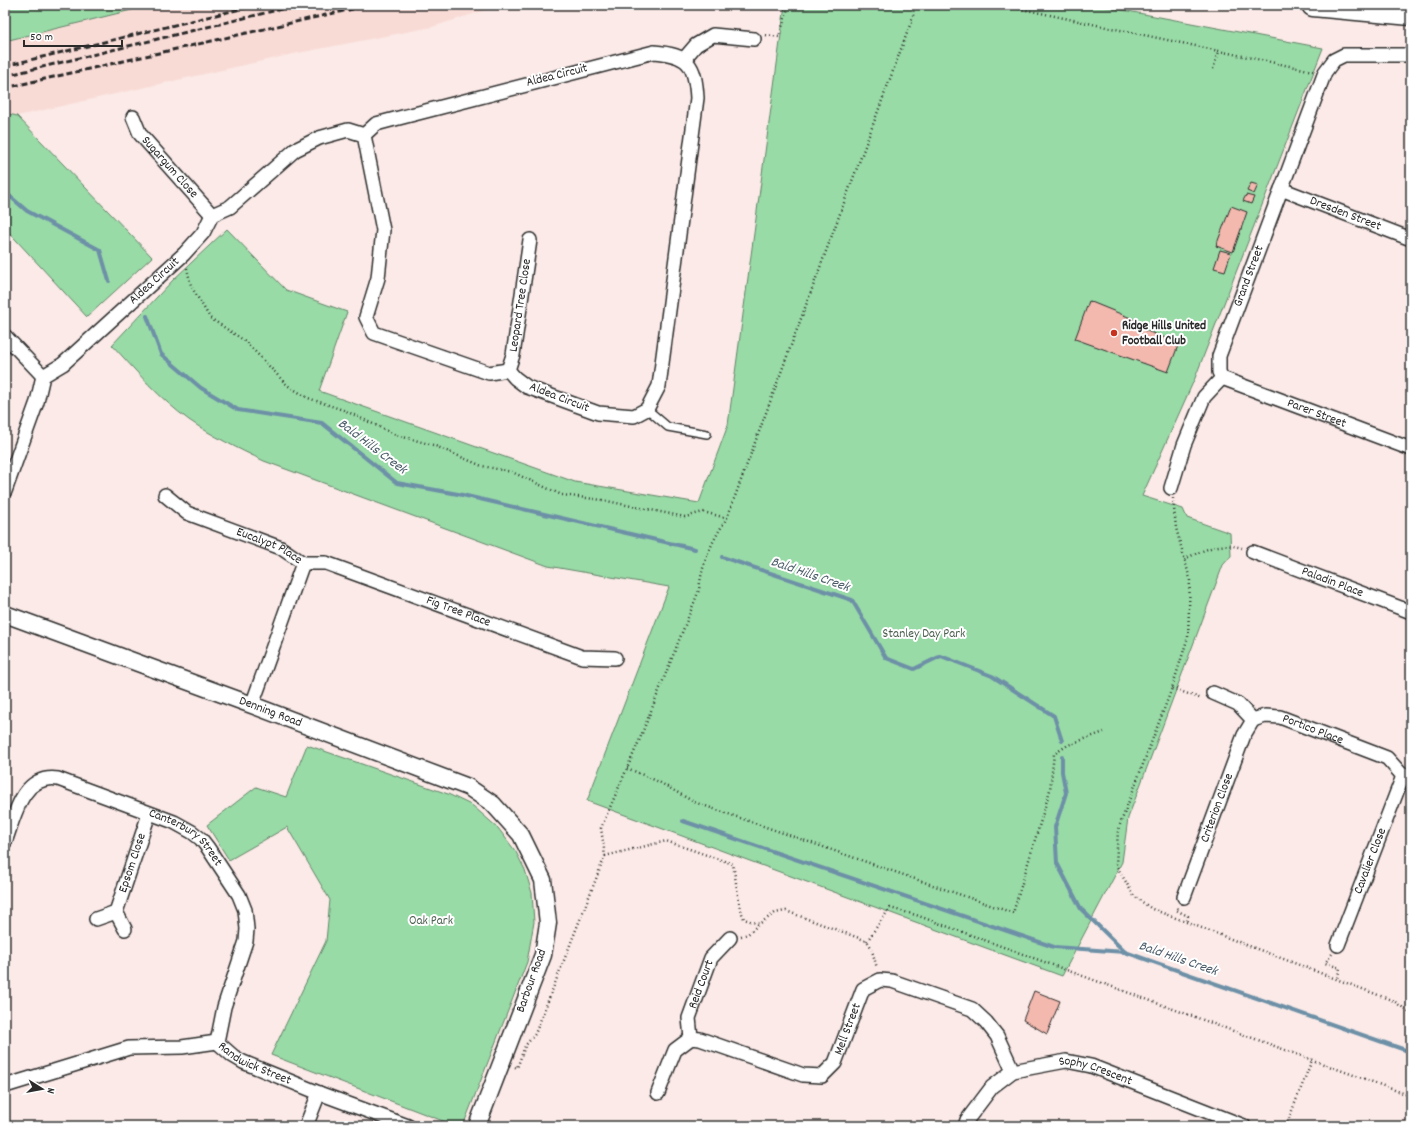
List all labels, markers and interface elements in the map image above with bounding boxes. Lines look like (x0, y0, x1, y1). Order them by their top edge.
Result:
scale bar (24, 22, 122, 48)
text: 50 m (30, 29, 53, 46)
street label: Aldea Circuit (524, 59, 590, 93)
street label: Sugargum Close (137, 132, 203, 203)
street label: Dresden Street (1307, 191, 1384, 236)
street label: Grand Street (1229, 243, 1269, 310)
street label: Aldea Circuit (125, 253, 184, 309)
street label: Leopard Tree Close (504, 257, 537, 353)
place label: Ridge Hills United Football Club (1122, 317, 1206, 351)
marker: Ridge Hills United Football Club (1109, 328, 1119, 338)
street label: Aldea Circuit (526, 378, 592, 418)
street label: Parer Street (1284, 394, 1349, 433)
water label: Bald Hills Creek (333, 414, 412, 480)
street label: Eucalypt Place (233, 523, 306, 569)
water label: Bald Hills Creek (768, 552, 853, 598)
street label: Paladin Place (1299, 562, 1366, 603)
street label: Fig Tree Place (423, 591, 494, 632)
park label: Stanley Day Park (883, 625, 965, 644)
street label: Denning Road (236, 692, 305, 733)
street label: Portico Place (1280, 709, 1346, 750)
street label: Criterion Close (1195, 770, 1239, 845)
street label: Canterbury Street (146, 804, 227, 870)
street label: Cavalier Close (1349, 825, 1392, 897)
street label: Epsom Close (114, 830, 151, 895)
park label: Oak Park (409, 912, 453, 931)
water label: Bald Hills Creek (1136, 936, 1221, 982)
street label: Barbour Road (512, 947, 552, 1015)
street label: Reid Court (684, 957, 719, 1012)
street label: Mell Street (829, 1000, 866, 1058)
street label: Randwick Street (214, 1037, 294, 1090)
street label: Sophy Crescent (1057, 1051, 1135, 1091)
north arrow (22, 1069, 62, 1109)
text: N (41, 1086, 58, 1095)

